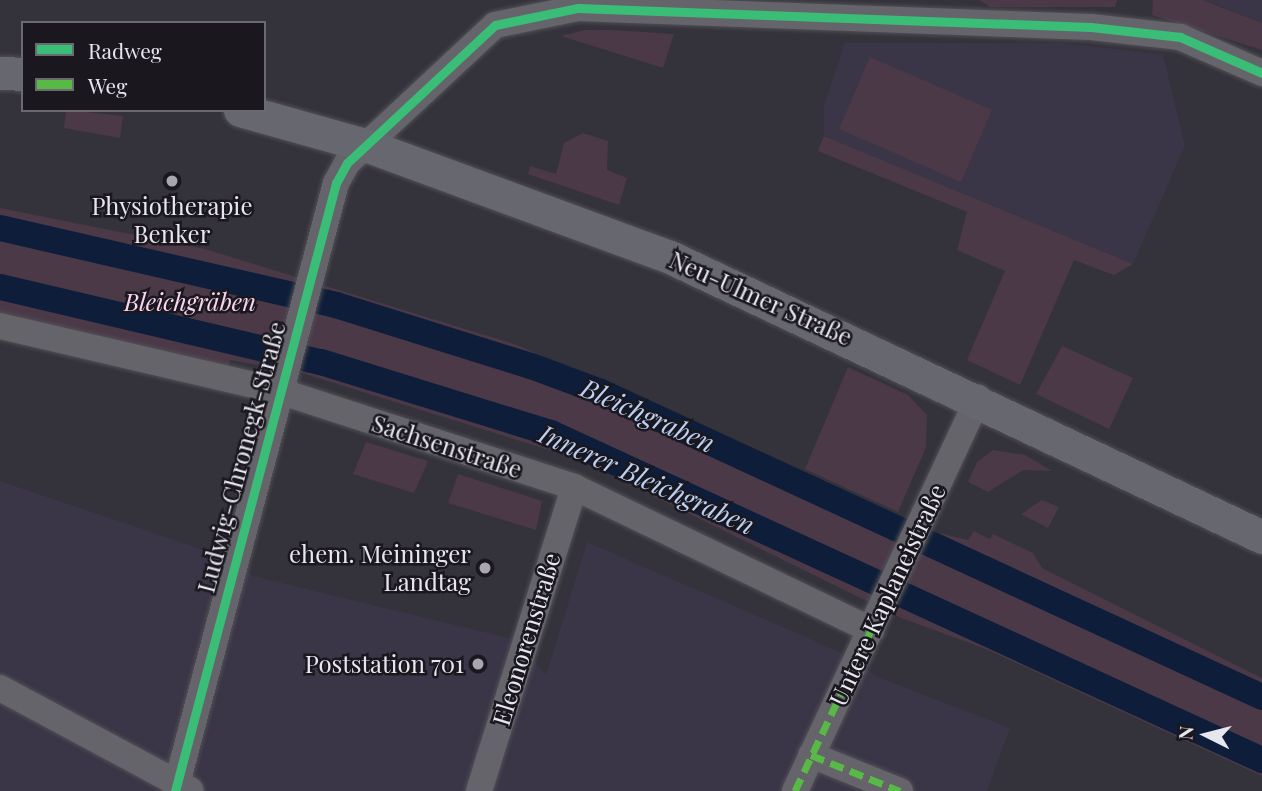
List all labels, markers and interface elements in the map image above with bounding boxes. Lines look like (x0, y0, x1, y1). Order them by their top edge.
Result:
legend (21, 21, 266, 112)
text: Radweg (88, 36, 162, 64)
text: Weg (88, 71, 127, 99)
marker: Physiotherapie Benker (164, 173, 180, 189)
place label: Physiotherapie Benker (91, 192, 253, 248)
street label: Neu-Ulmer Straße (665, 245, 857, 351)
park label: Bleichgräben (124, 288, 256, 316)
street label: Ludwig-Chronegk-Straße (191, 318, 291, 596)
water label: Bleichgraben (576, 372, 720, 458)
street label: Sachsenstraße (368, 408, 526, 484)
water label: Innerer Bleichgraben (535, 417, 759, 541)
street label: Untere Kaplaneistraße (823, 480, 951, 710)
place label: ehem. Meininger Landtag (289, 540, 471, 596)
street label: Eleonorenstraße (486, 549, 566, 729)
marker: ehem. Meininger Landtag (477, 560, 493, 576)
place label: Poststation 701 (305, 650, 464, 678)
marker: Poststation 701 (470, 656, 486, 672)
north arrow (1171, 700, 1241, 770)
text: N (1171, 725, 1199, 741)

